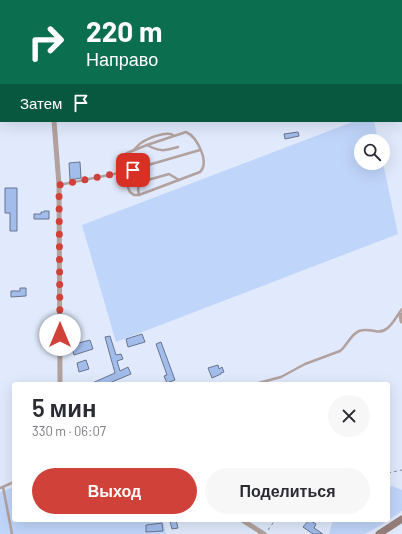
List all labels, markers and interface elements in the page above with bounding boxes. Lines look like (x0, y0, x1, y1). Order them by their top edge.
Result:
text: 220 m (86, 14, 162, 48)
icon: right (20, 16, 72, 68)
text: Направо (86, 48, 158, 70)
icon: arrive (70, 92, 92, 114)
text: Затем (20, 94, 62, 112)
map controls (354, 134, 390, 170)
button: search (354, 134, 390, 170)
pin (116, 153, 150, 187)
icon: arrive (122, 159, 144, 181)
position arrow (39, 314, 81, 356)
text: 5 мин (32, 393, 97, 422)
button: close (328, 395, 370, 437)
text: 330 m · 06:07 (32, 423, 106, 439)
button: Выход (32, 468, 197, 514)
button: Поделиться (205, 468, 370, 514)

